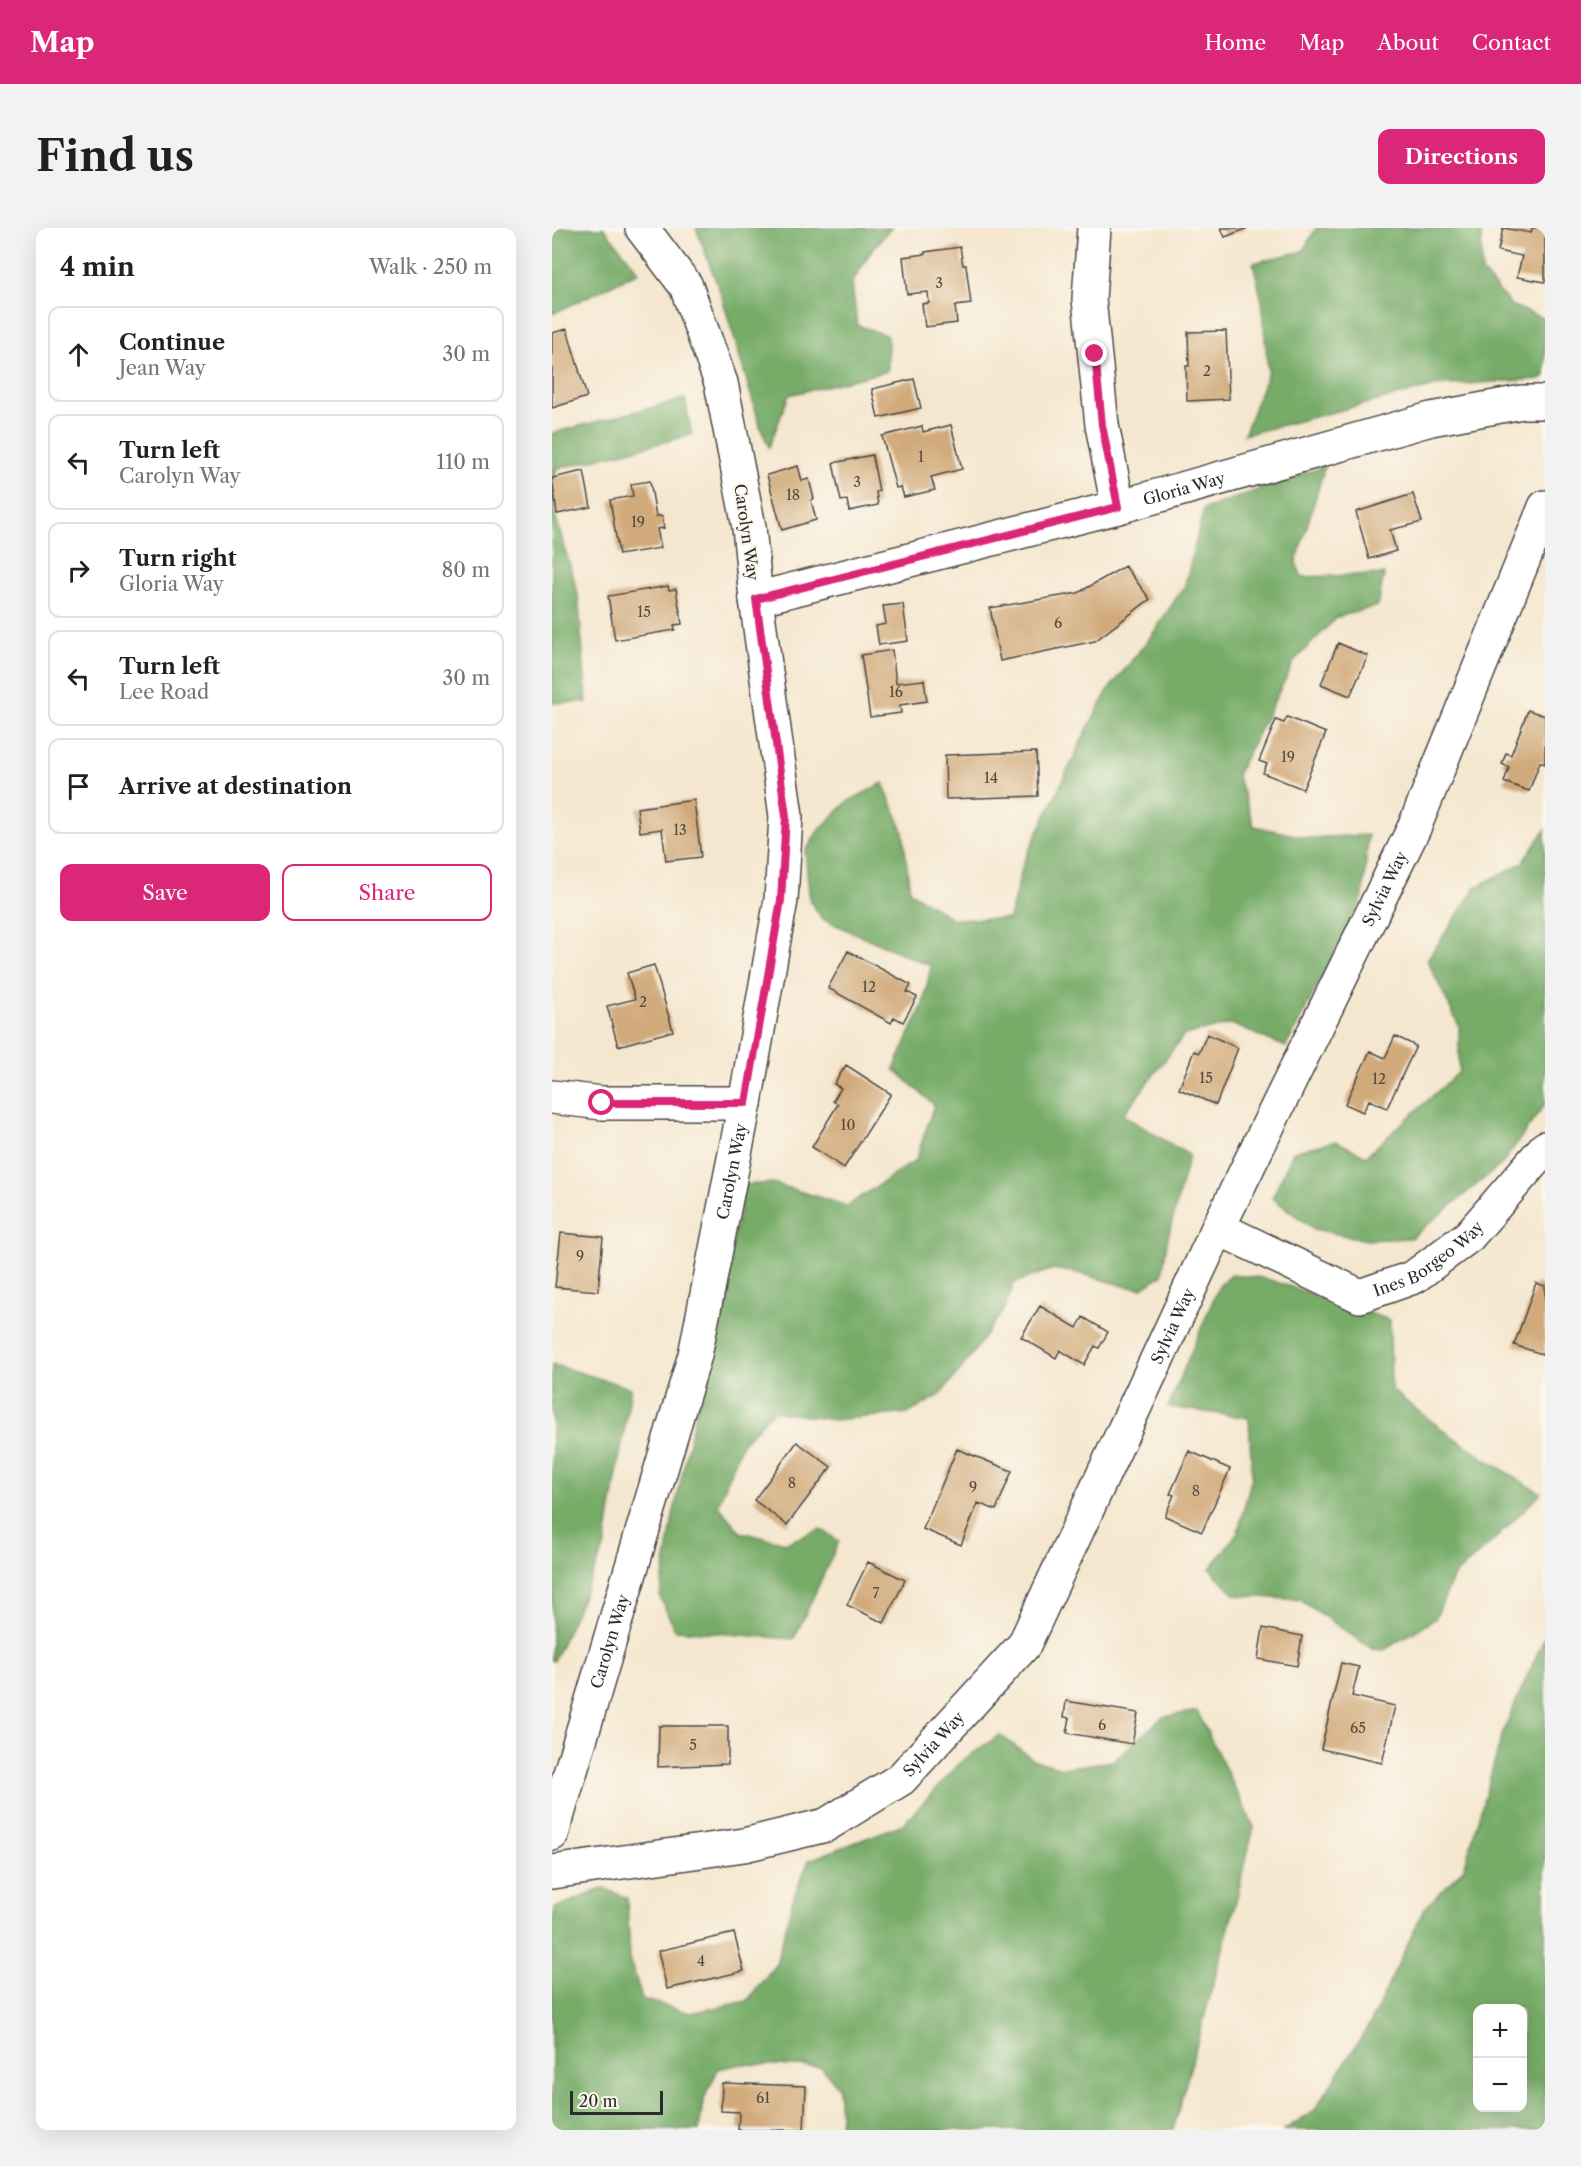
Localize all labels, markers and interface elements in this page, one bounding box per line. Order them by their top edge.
text: Map [30,25,94,59]
text: Home [1205,30,1266,55]
text: Map [1299,30,1344,55]
text: About [1377,30,1439,55]
text: Contact [1472,30,1551,55]
button: Directions [1378,129,1545,184]
text: Find us [36,130,194,182]
text: 4 min [60,251,135,283]
text: Walk · 250 m [369,255,492,279]
house number: 3 [935,274,943,292]
text: Continue [119,329,225,356]
icon: ahead [62,338,95,371]
route end [1081,340,1107,366]
text: 30 m [442,342,490,366]
text: Jean Way [119,356,206,380]
house number: 2 [1203,362,1211,380]
text: Turn left [119,437,220,464]
icon: left [62,446,95,479]
house number: 1 [918,448,924,466]
text: 110 m [437,450,490,474]
text: Carolyn Way [119,464,241,488]
street label: Gloria Way [1141,467,1228,509]
house number: 3 [853,473,861,491]
street label: Carolyn Way [730,482,764,583]
house number: 18 [786,486,800,504]
house number: 19 [631,513,645,531]
text: Turn right [119,545,237,572]
icon: right [62,554,95,587]
text: 80 m [442,558,490,582]
text: Gloria Way [119,572,224,596]
house number: 15 [637,603,651,621]
house number: 6 [1054,614,1062,632]
text: Turn left [119,653,220,680]
icon: left [62,662,95,695]
text: 30 m [442,666,490,690]
text: Lee Road [119,680,209,704]
house number: 16 [889,683,903,701]
house number: 19 [1281,748,1295,766]
house number: 14 [984,769,998,787]
icon: arrive [62,770,95,803]
text: Arrive at destination [119,773,352,800]
house number: 13 [673,821,687,839]
street label: Sylvia Way [1357,847,1412,930]
button: Save [60,864,270,921]
button: Share [282,864,492,921]
house number: 12 [862,978,876,996]
house number: 2 [639,993,647,1011]
house number: 15 [1199,1069,1213,1087]
house number: 12 [1372,1070,1386,1088]
route start [588,1089,614,1115]
house number: 10 [841,1116,855,1134]
street label: Carolyn Way [712,1121,751,1221]
street label: Ines Borgeo Way [1370,1216,1488,1301]
house number: 9 [576,1247,584,1265]
street label: Sylvia Way [1146,1284,1199,1367]
house number: 8 [788,1474,796,1492]
house number: 9 [969,1478,977,1496]
house number: 8 [1192,1482,1200,1500]
house number: 7 [873,1584,880,1602]
street label: Carolyn Way [586,1591,633,1691]
street label: Sylvia Way [898,1706,969,1781]
house number: 6 [1098,1716,1106,1734]
house number: 65 [1350,1719,1366,1737]
house number: 5 [689,1736,697,1754]
house number: 4 [697,1952,705,1970]
map controls [1473,2004,1527,2112]
button: + [1473,2004,1527,2058]
button: − [1473,2058,1527,2112]
scale bar [570,2088,663,2116]
house number: 61 [756,2089,770,2107]
text: 20 m [579,2091,618,2111]

